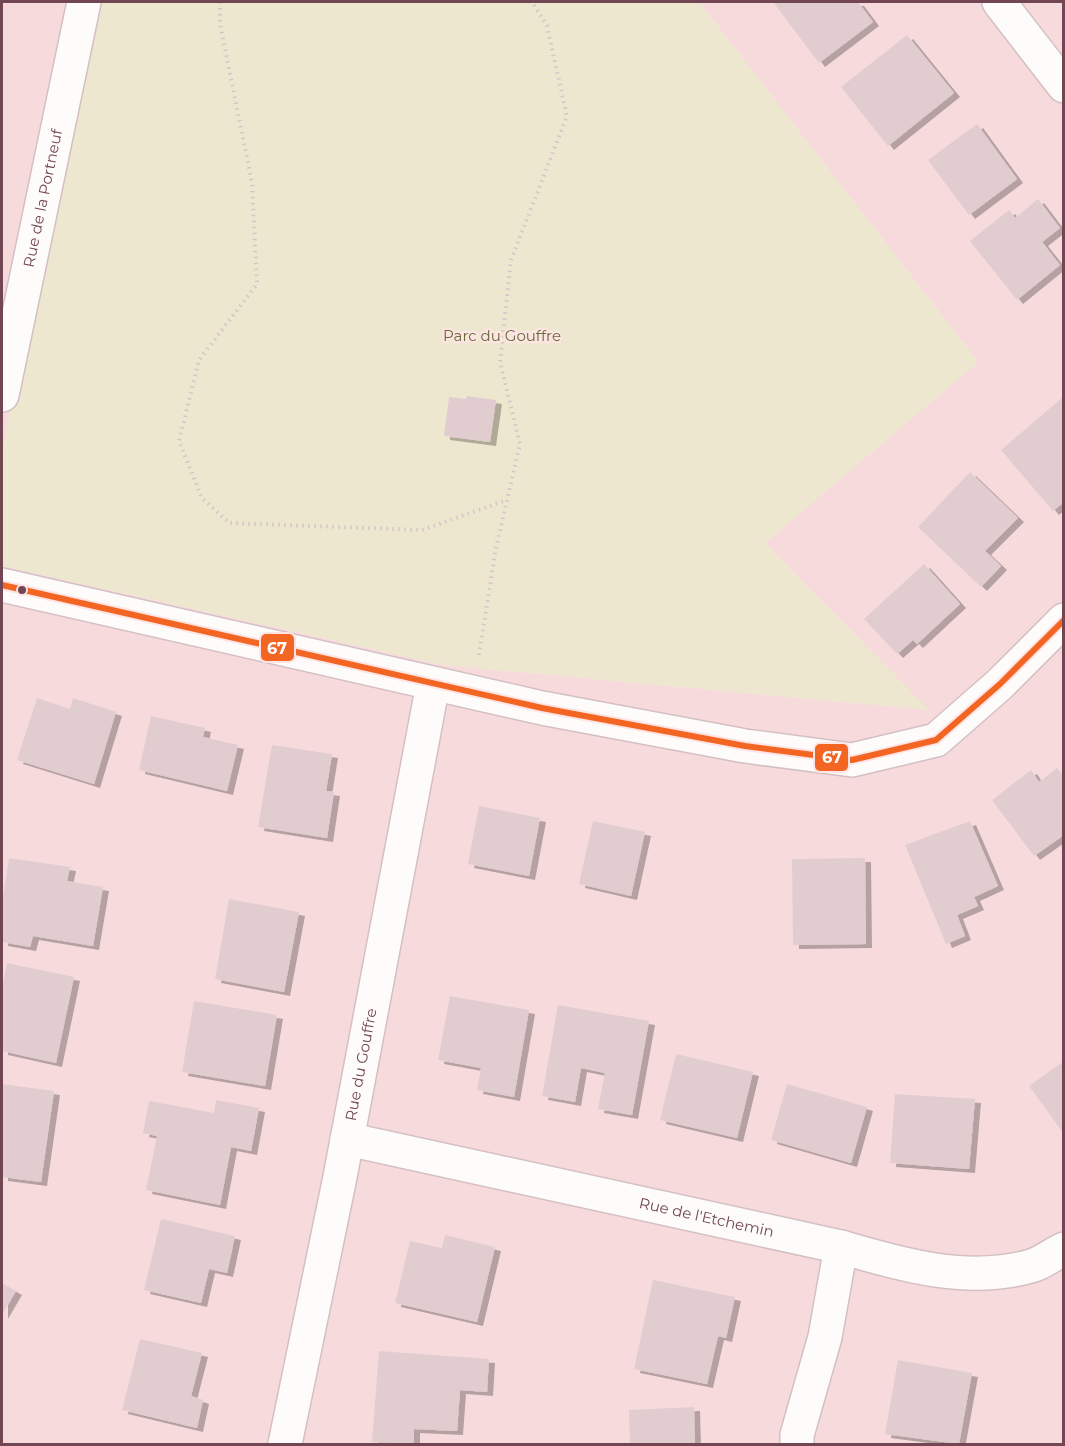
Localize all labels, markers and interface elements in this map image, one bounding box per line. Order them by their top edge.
street label: Rue de la Portneuf [19,126,66,269]
park label: Parc du Gouffre [443,326,561,345]
unlabelled marker [16,584,28,596]
line badge: 67 [260,633,295,662]
text: 67 [267,639,287,658]
line badge: 67 [814,743,849,772]
text: 67 [822,748,842,767]
street label: Rue du Gouffre [341,1007,381,1122]
street label: Rue de l'Etchemin [637,1193,776,1241]

